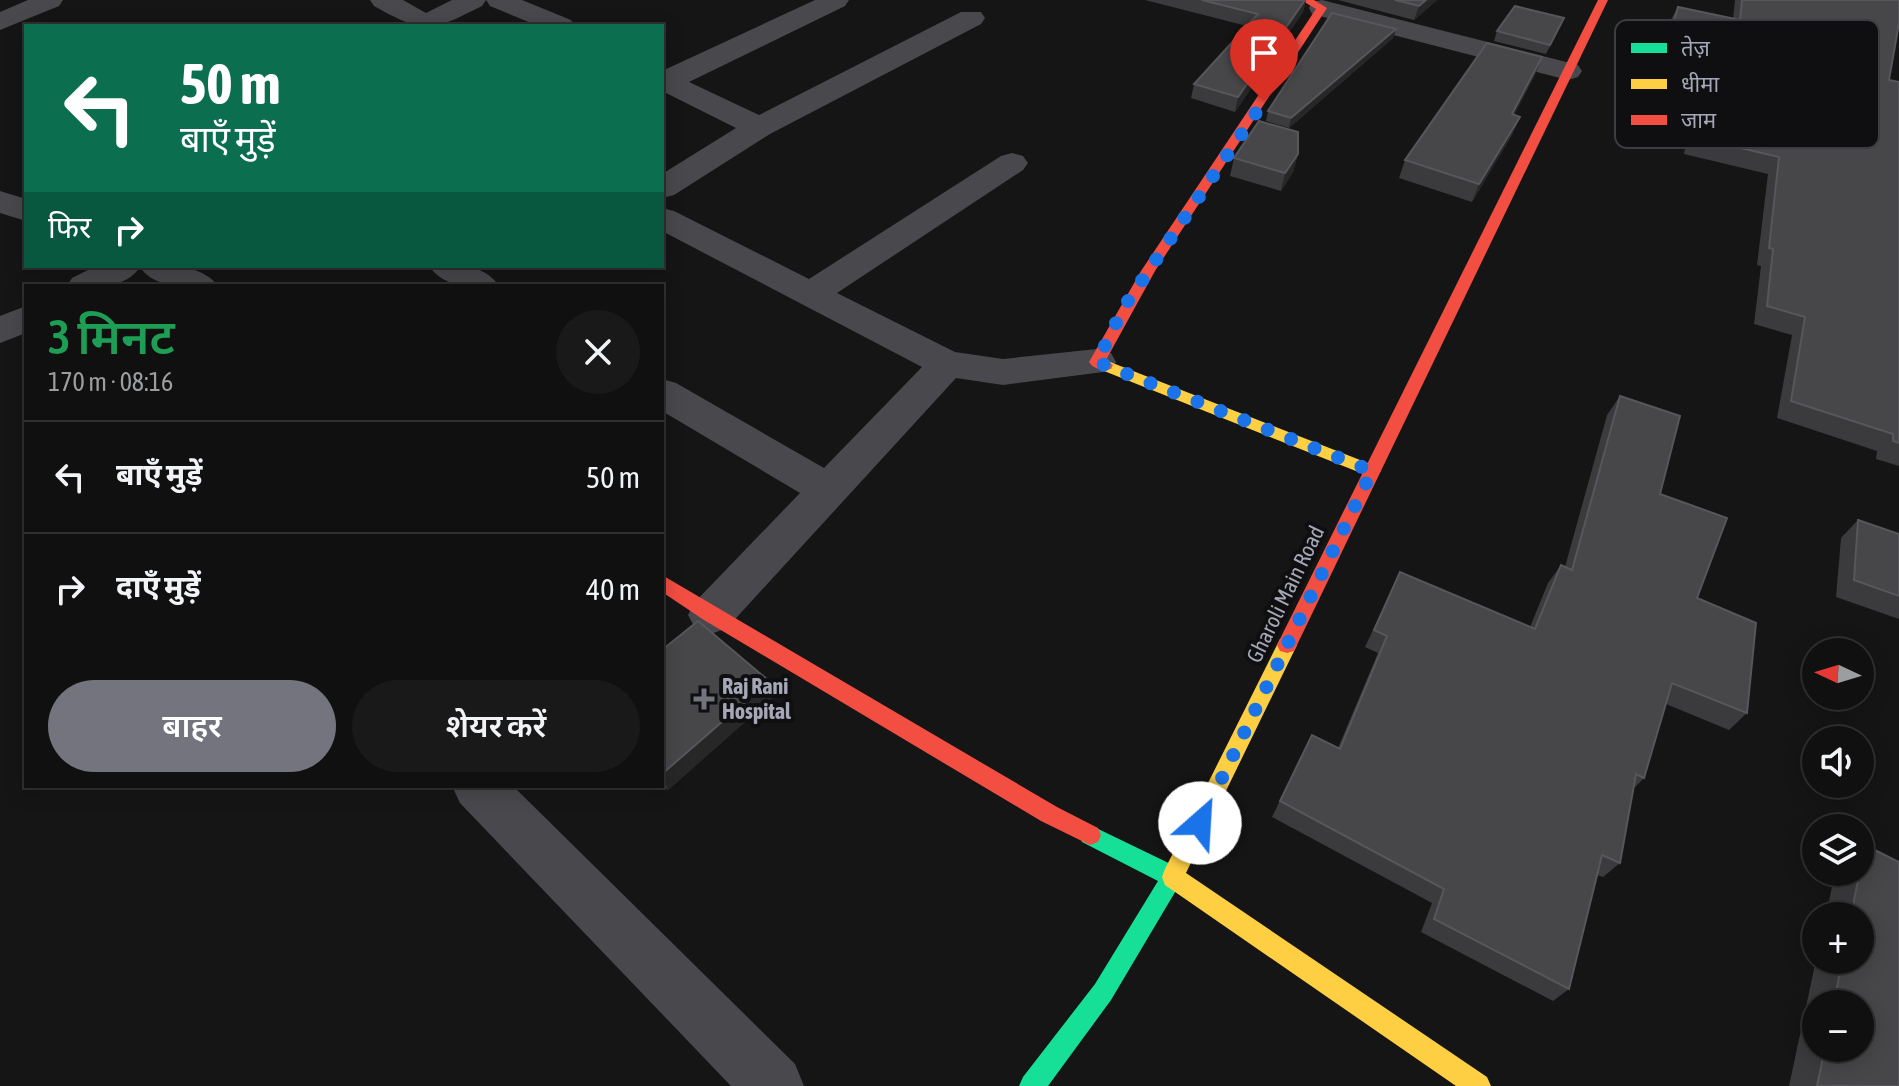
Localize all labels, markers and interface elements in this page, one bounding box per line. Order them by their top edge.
pin [1230,19,1298,101]
legend [1615,20,1879,148]
icon: arrive [1242,31,1286,75]
text: तेज़ [1681,35,1711,61]
text: 50 m [180,52,281,116]
icon: left [48,56,152,160]
text: धीमा [1681,71,1719,97]
text: जाम [1681,107,1717,133]
text: बाएँ मुड़ें [180,118,276,160]
icon: right [107,208,151,252]
text: फिर [48,210,91,244]
text: 3 मिनट [48,309,175,364]
button: close [556,310,640,394]
text: 170 m · 08:16 [48,367,173,397]
icon: left [48,455,92,499]
text: बाएँ मुड़ें [116,457,202,491]
text: 50 m [586,460,640,494]
street label: Gharoli Main Road [1241,521,1329,667]
icon: right [48,567,92,611]
text: दाएँ मुड़ें [116,569,201,603]
text: 40 m [586,572,640,606]
north arrow [1802,638,1874,710]
map controls [1802,638,1874,1062]
place label: Raj Rani Hospital [722,673,792,724]
button: बाहर [48,680,336,772]
button: शेयर करें [352,680,640,772]
marker: Raj Rani Hospital [693,688,715,710]
button: sound [1802,726,1874,798]
position arrow [1158,781,1242,865]
button: layers [1802,814,1874,886]
button: + [1802,902,1874,974]
button: − [1802,990,1874,1062]

